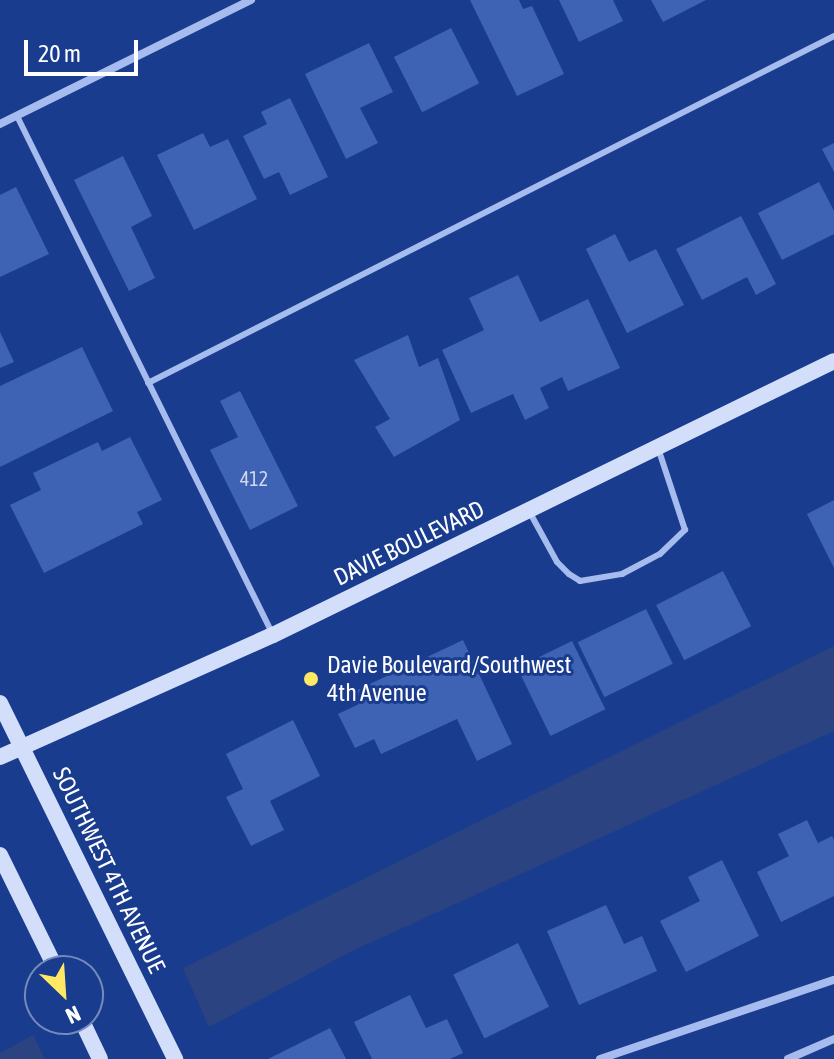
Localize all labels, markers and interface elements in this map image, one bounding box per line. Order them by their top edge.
scale bar [28,24,142,74]
text: 20 m [38,40,81,67]
house number: 412 [240,466,268,490]
street label: DAVIE BOULEVARD [329,494,489,592]
place label: Davie Boulevard/Southwest 4th Avenue [327,651,571,707]
marker: Davie Boulevard/Southwest 4th Avenue [302,670,320,688]
street label: SOUTHWEST 4TH AVENUE [47,763,171,977]
north arrow [24,955,104,1035]
text: N [62,1000,85,1029]

